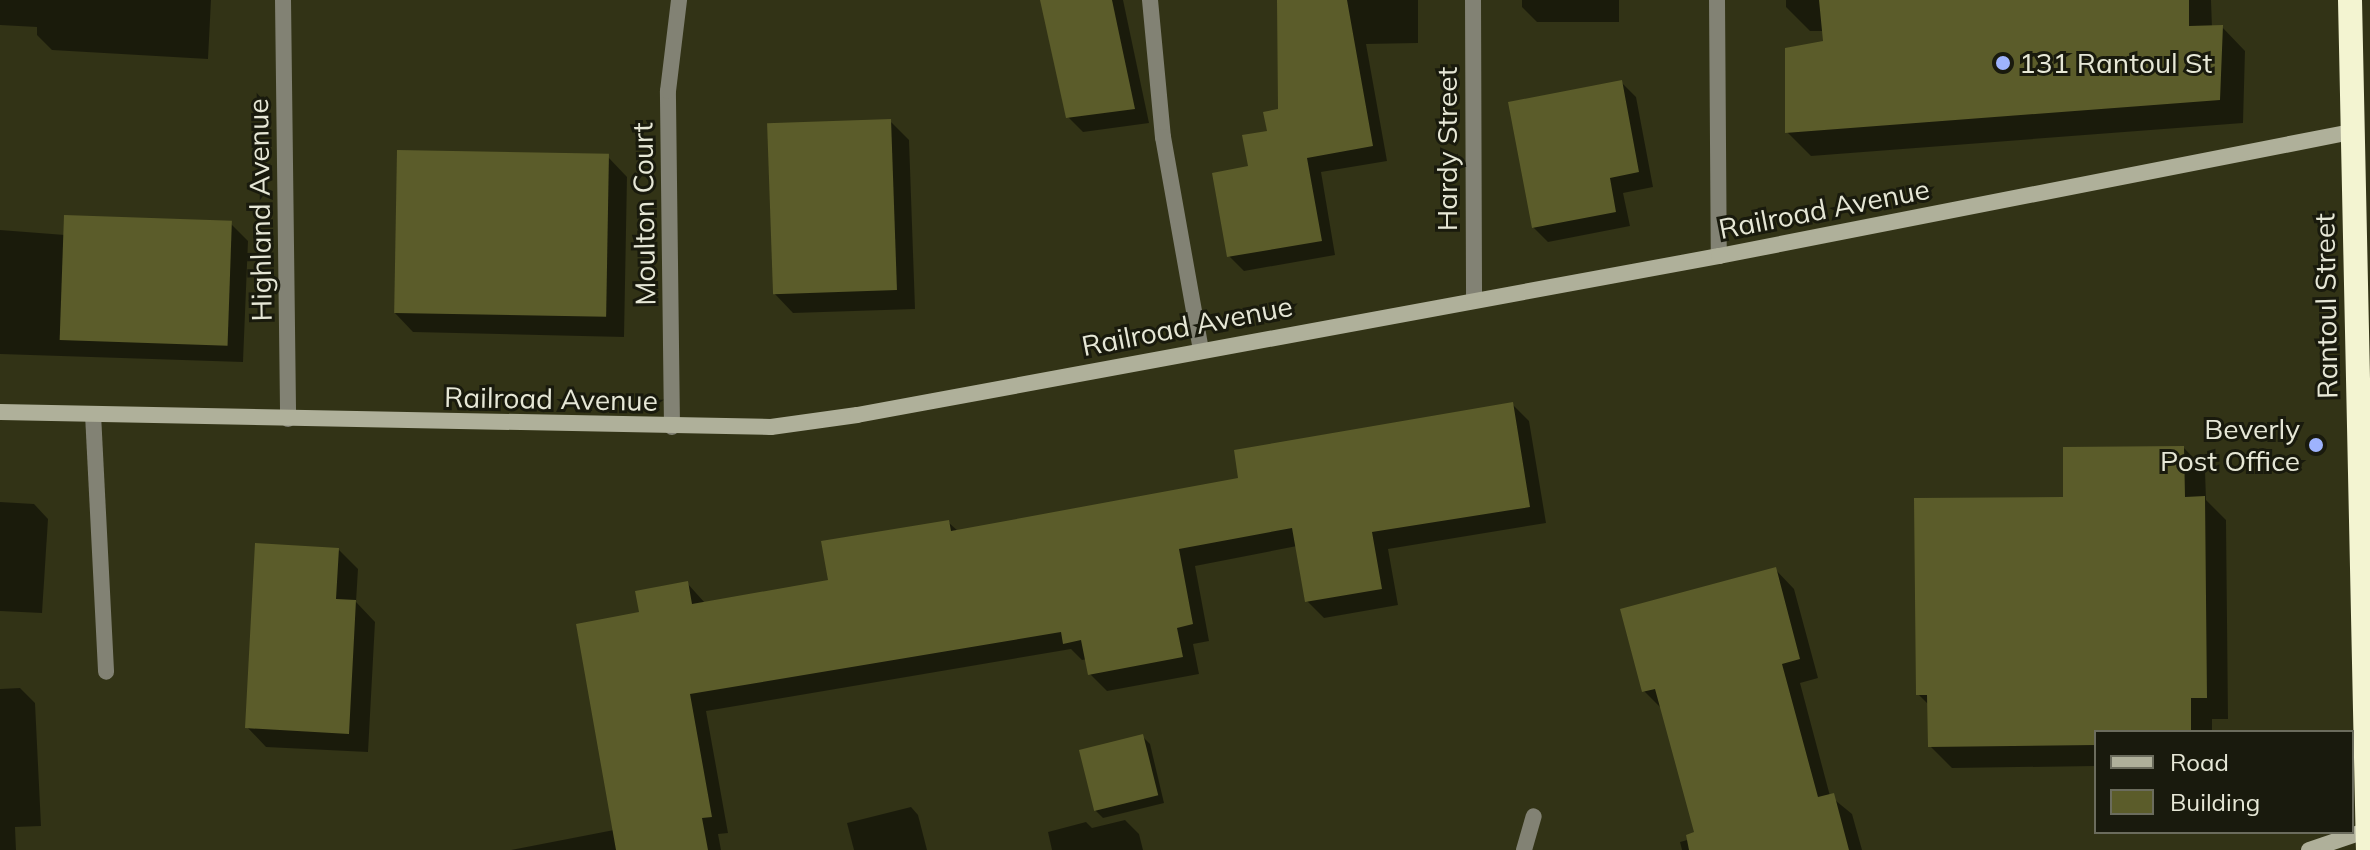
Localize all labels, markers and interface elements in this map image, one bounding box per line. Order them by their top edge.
place label: 131 Rantoul St [2019,46,2212,80]
marker: 131 Rantoul St [1994,54,2012,72]
street label: Hardy Street [1430,67,1464,231]
street label: Highland Avenue [241,98,279,322]
street label: Moulton Court [626,122,662,306]
street label: Railroad Avenue [1716,172,1932,246]
street label: Rantoul Street [2308,213,2344,399]
street label: Railroad Avenue [1079,289,1295,363]
street label: Railroad Avenue [444,380,658,418]
place label: Beverly Post Office [2160,412,2300,478]
marker: Beverly Post Office [2307,436,2325,454]
legend [2094,730,2354,834]
text: Road [2170,747,2229,777]
text: Building [2170,787,2260,817]

